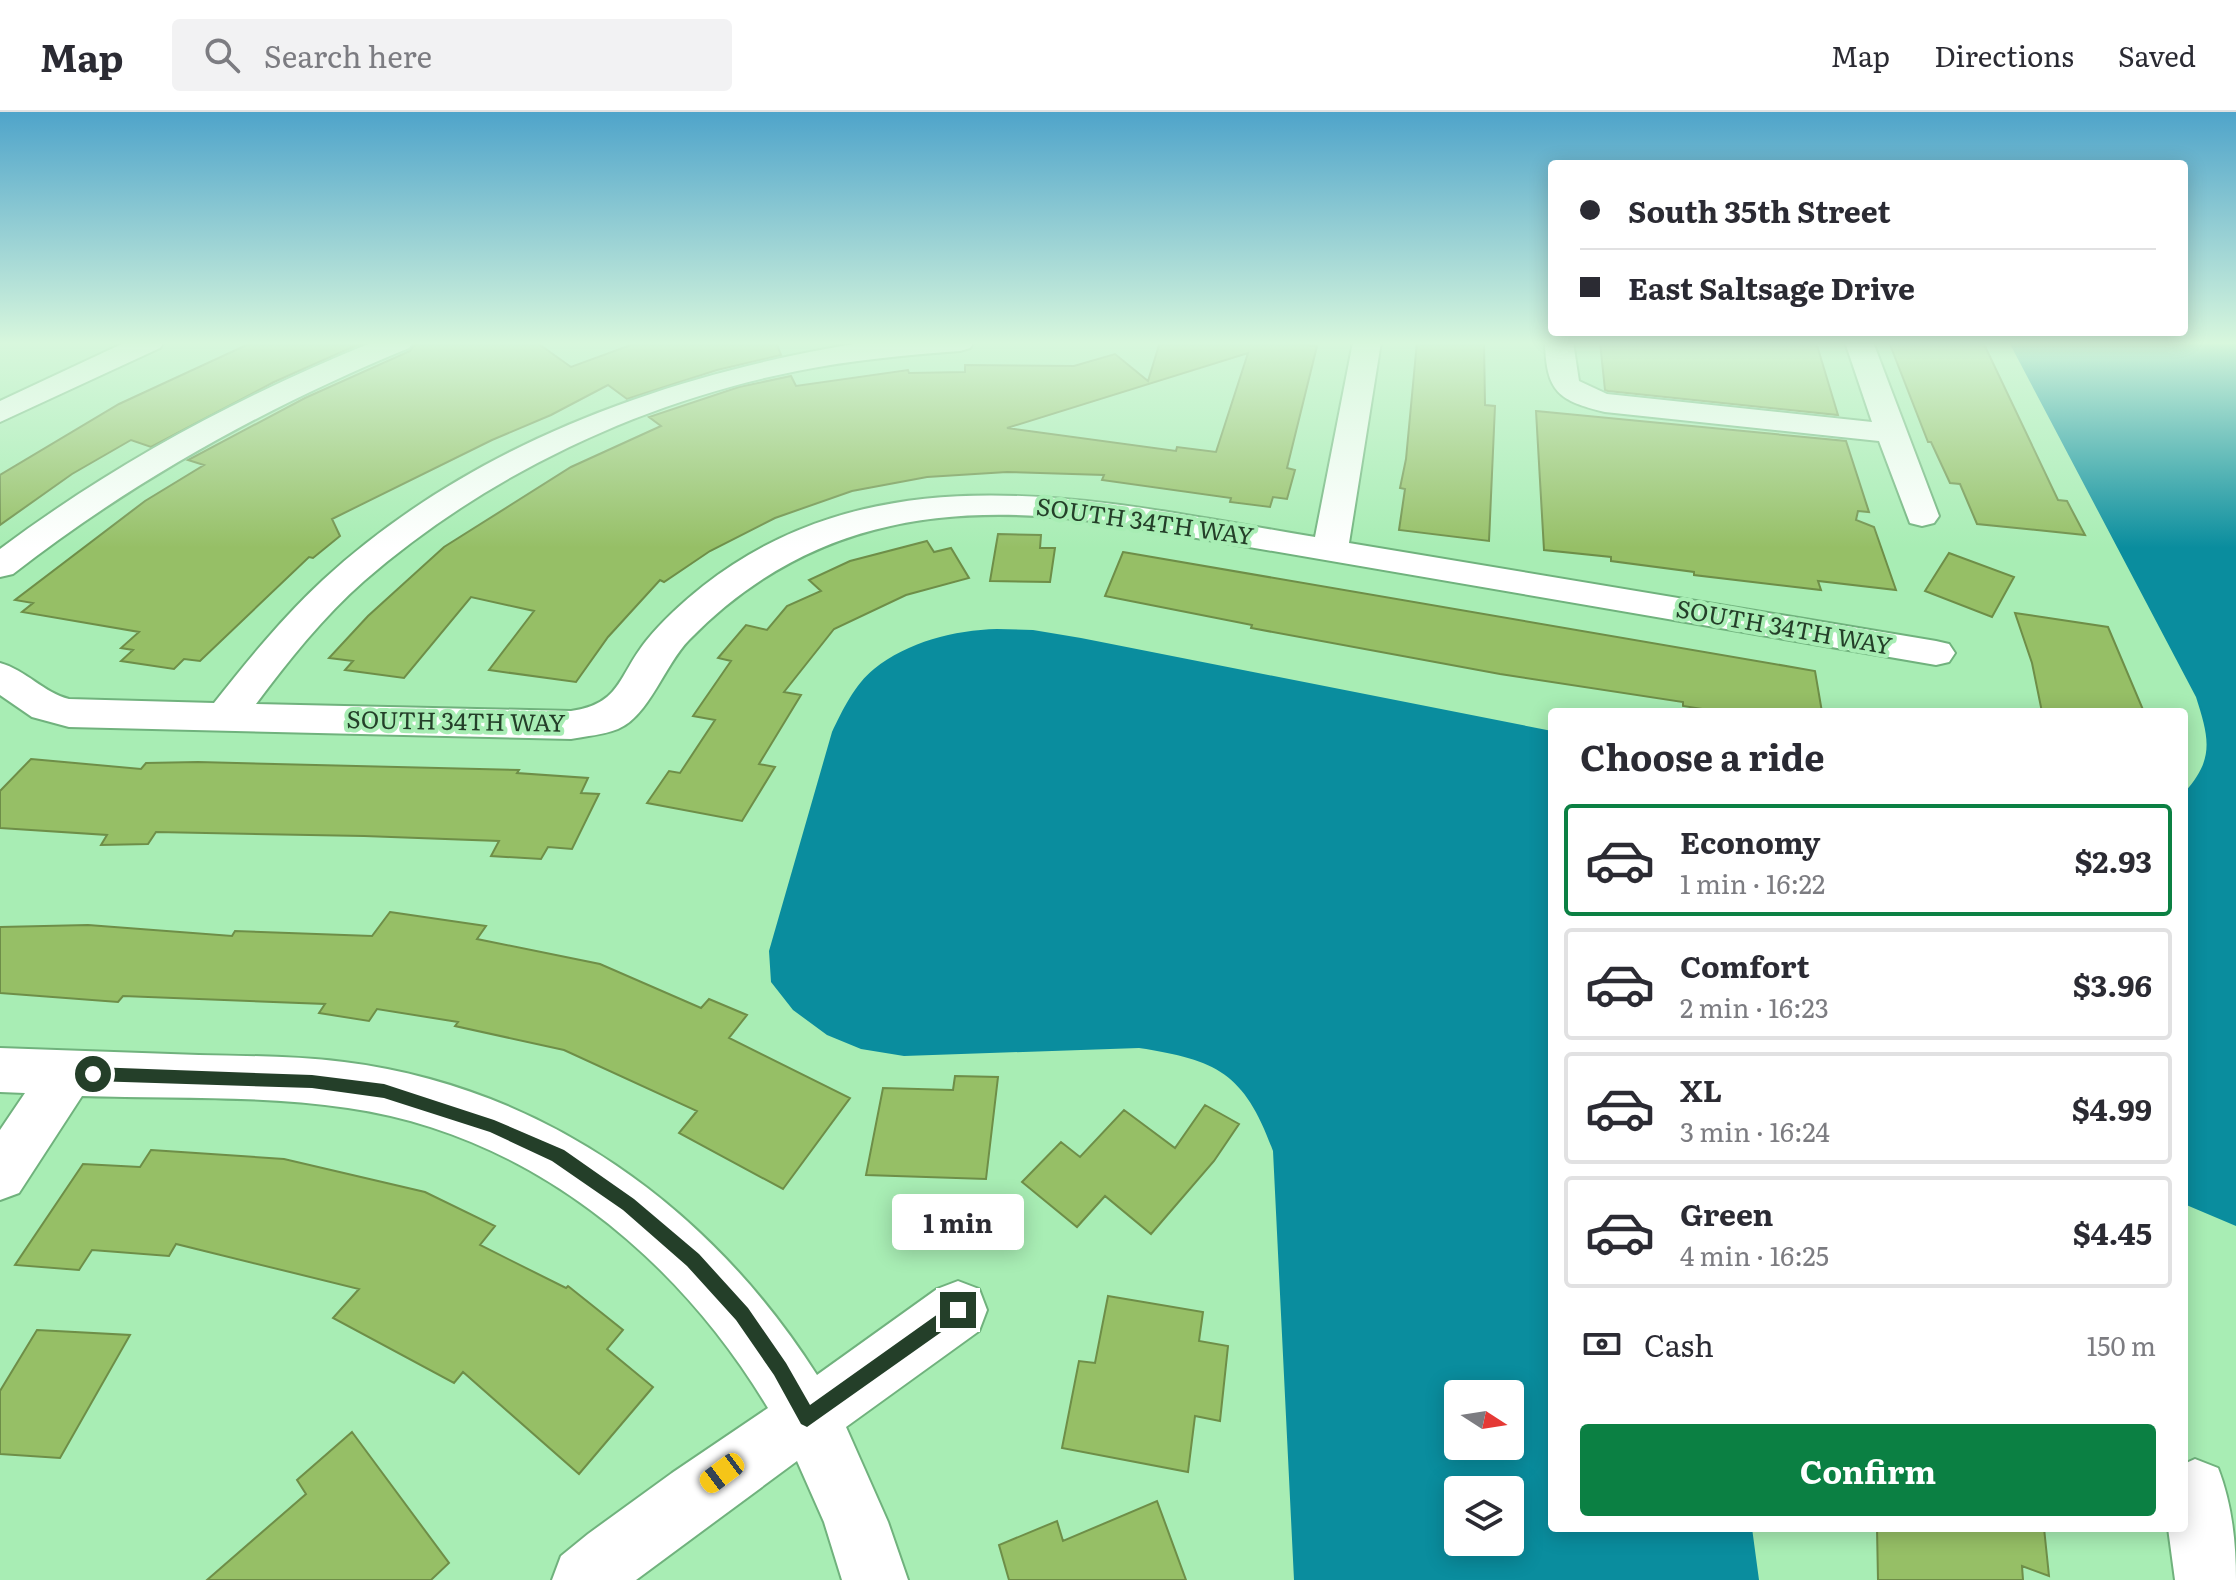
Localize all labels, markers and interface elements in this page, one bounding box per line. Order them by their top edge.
search box [172,19,732,91]
text: Map [40,27,124,84]
icon: search [200,33,244,77]
text: Search here [264,33,432,77]
text: Map [1831,34,1890,76]
text: Directions [1934,34,2074,76]
text: Saved [2118,34,2196,76]
text: South 35th Street [1628,188,1891,232]
text: East Saltsage Drive [1628,265,1915,309]
street label: SOUTH 34TH WAY [1034,487,1256,552]
street label: SOUTH 34TH WAY [1673,589,1895,662]
street label: SOUTH 34TH WAY [346,700,566,739]
text: Choose a ride [1580,729,1825,782]
text: Economy [1680,819,1820,863]
icon: car [1584,824,1656,896]
text: $2.93 [2074,838,2152,882]
text: 1 min · 16:22 [1680,863,1825,902]
text: Comfort [1680,943,1810,987]
icon: car [1584,948,1656,1020]
text: $3.96 [2073,962,2152,1006]
text: 2 min · 16:23 [1680,987,1829,1026]
route start [75,1056,111,1092]
text: XL [1680,1067,1722,1111]
icon: car [1584,1072,1656,1144]
text: $4.99 [2072,1086,2152,1130]
text: 3 min · 16:24 [1680,1111,1830,1150]
text: Green [1680,1191,1773,1235]
callout: 1 min [892,1194,1024,1250]
icon: car [1584,1196,1656,1268]
text: 1 min [923,1202,993,1241]
text: $4.45 [2073,1210,2152,1254]
text: 4 min · 16:25 [1680,1235,1829,1274]
route end [940,1292,976,1328]
icon: cash [1580,1322,1624,1366]
text: Cash [1644,1322,1714,1366]
text: 150 m [2087,1325,2156,1364]
north arrow [1444,1380,1524,1460]
map controls [1444,1380,1524,1556]
button: Confirm [1580,1424,2156,1516]
car [696,1449,748,1497]
button: layers [1444,1476,1524,1556]

